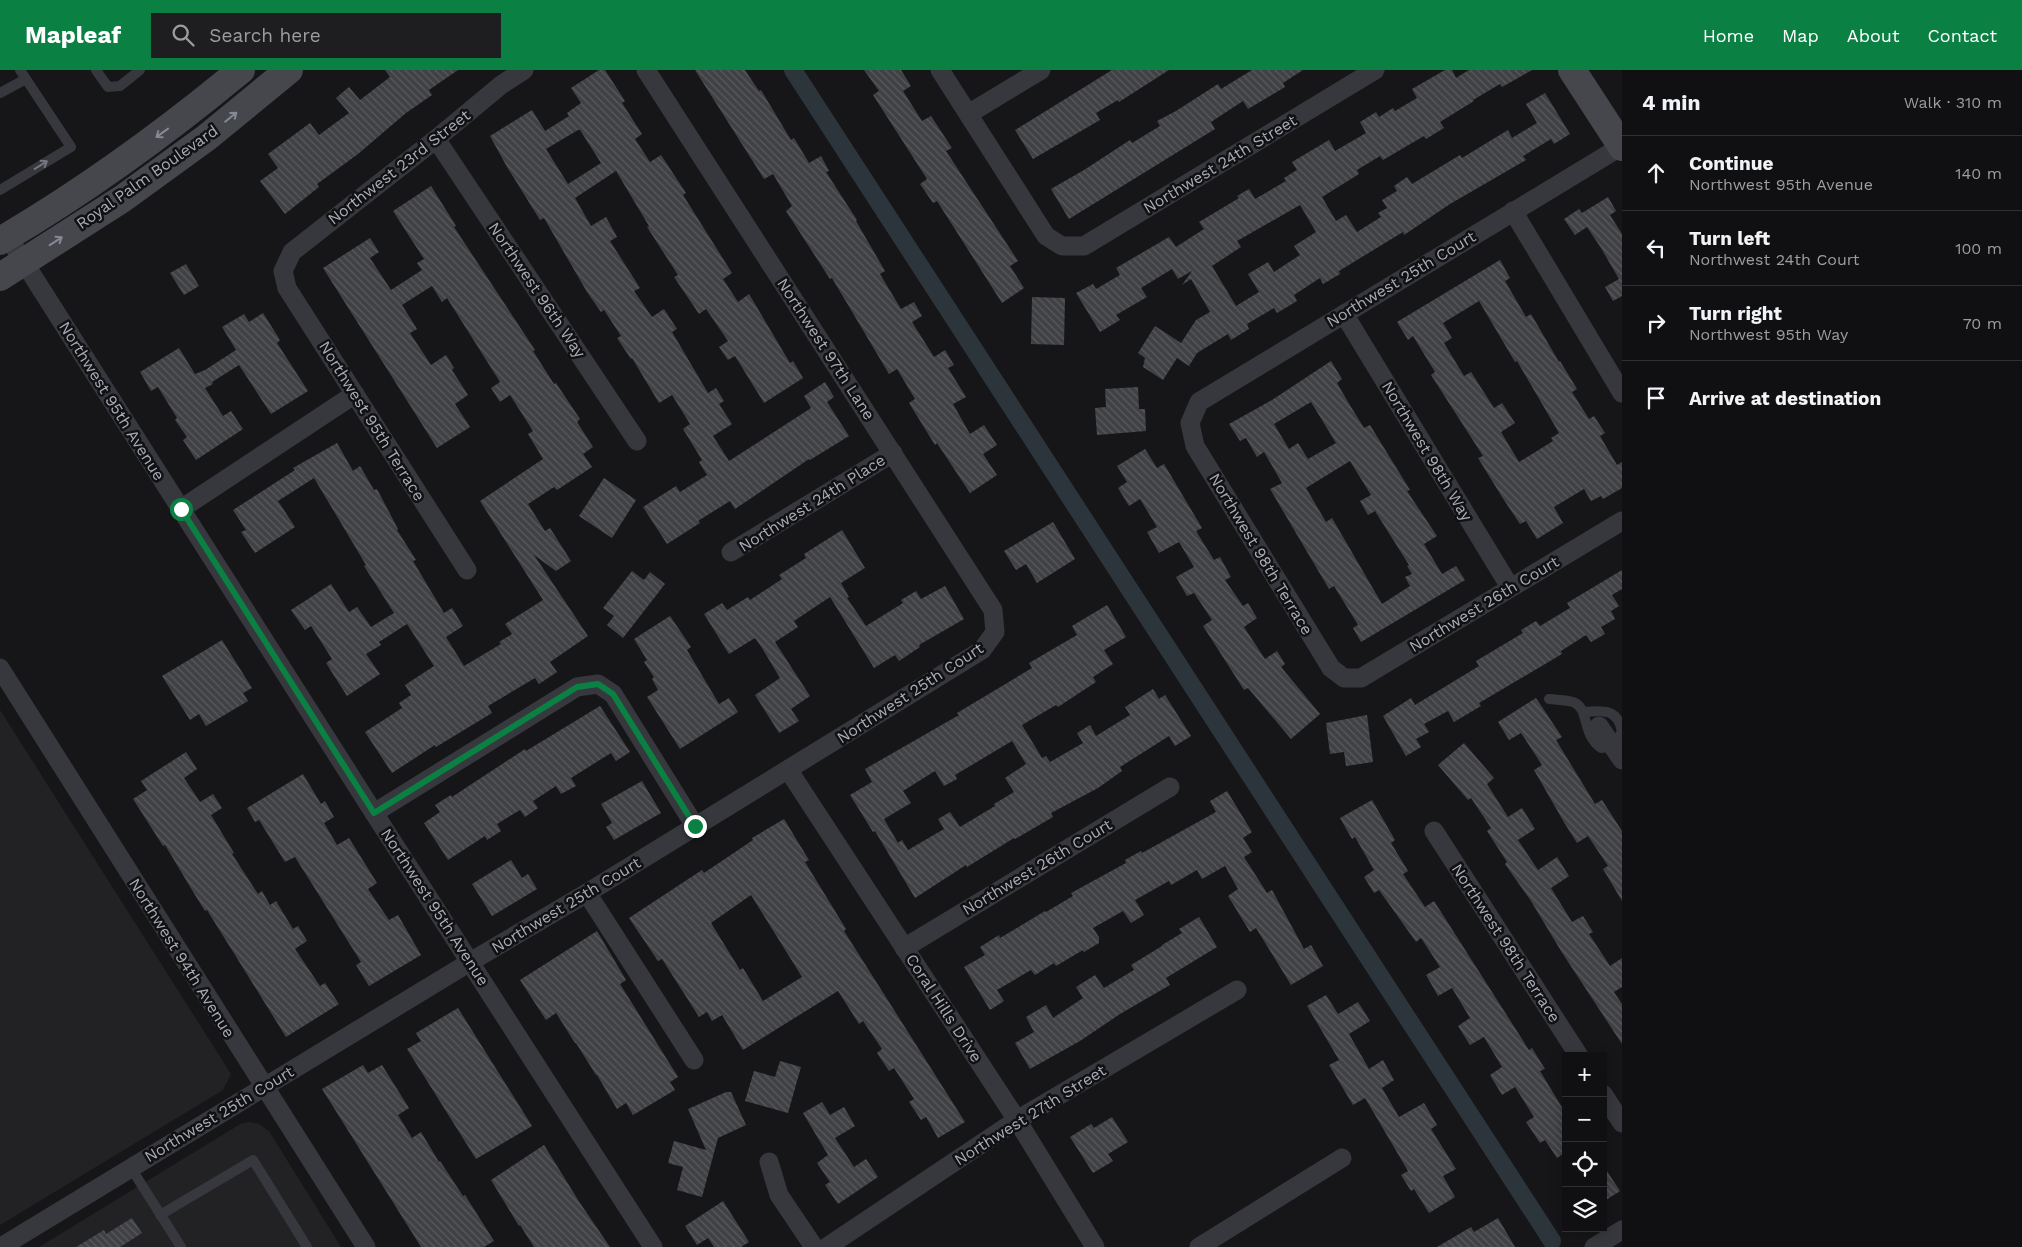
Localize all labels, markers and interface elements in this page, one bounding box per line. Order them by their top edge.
search box [151,13,501,58]
text: Mapleaf [25,21,121,49]
icon: search [169,21,197,49]
text: Search here [209,24,321,47]
text: Home [1703,25,1754,46]
text: Map [1782,25,1819,46]
text: About [1847,25,1899,46]
text: Contact [1927,25,1997,46]
text: 4 min [1642,90,1700,115]
text: Walk · 310 m [1904,93,2002,112]
street label: Northwest 23rd Street [324,105,474,228]
street label: Northwest 24th Street [1140,111,1300,217]
one-way arrow [225,112,238,123]
street label: Royal Palm Boulevard [73,121,221,233]
one-way arrow [155,128,169,138]
text: Continue [1689,152,1773,175]
one-way arrow [34,159,48,169]
icon: ahead [1642,159,1670,187]
text: 140 m [1955,164,2002,183]
text: Northwest 95th Avenue [1689,175,1873,194]
street label: Northwest 96th Way [485,219,590,362]
street label: Northwest 25th Court [1323,227,1479,331]
text: Turn left [1689,227,1770,250]
icon: left [1642,234,1670,262]
one-way arrow [49,236,63,246]
text: 100 m [1955,239,2002,258]
text: Northwest 24th Court [1689,250,1860,269]
street label: Northwest 97th Lane [773,275,879,423]
text: Turn right [1689,302,1782,325]
icon: right [1642,309,1670,337]
text: 70 m [1963,314,2002,333]
street label: Northwest 95th Avenue [55,318,169,484]
text: Northwest 95th Way [1689,325,1848,344]
street label: Northwest 95th Terrace [315,338,429,504]
street label: Northwest 98th Way [1378,378,1477,525]
icon: arrive [1642,384,1670,412]
text: Arrive at destination [1689,387,1881,410]
street label: Northwest 24th Place [735,450,889,556]
street label: Northwest 98th Terrace [1205,470,1317,638]
route start [170,498,193,521]
street label: Northwest 26th Court [1406,552,1562,656]
street label: Northwest 25th Court [833,638,987,747]
route end [684,815,707,838]
street label: Northwest 26th Court [959,815,1115,919]
street label: Northwest 95th Avenue [377,825,493,989]
street label: Northwest 25th Court [488,853,644,957]
street label: Northwest 98th Terrace [1448,860,1564,1026]
street label: Northwest 94th Avenue [125,875,239,1041]
street label: Coral Hills Drive [902,950,986,1066]
map controls [1562,1052,1607,1232]
button: + [1562,1052,1607,1097]
street label: Northwest 27th Street [951,1060,1109,1169]
street label: Northwest 25th Court [141,1062,297,1166]
button: − [1562,1097,1607,1142]
button: locate [1562,1142,1607,1187]
button: layers [1562,1187,1607,1232]

